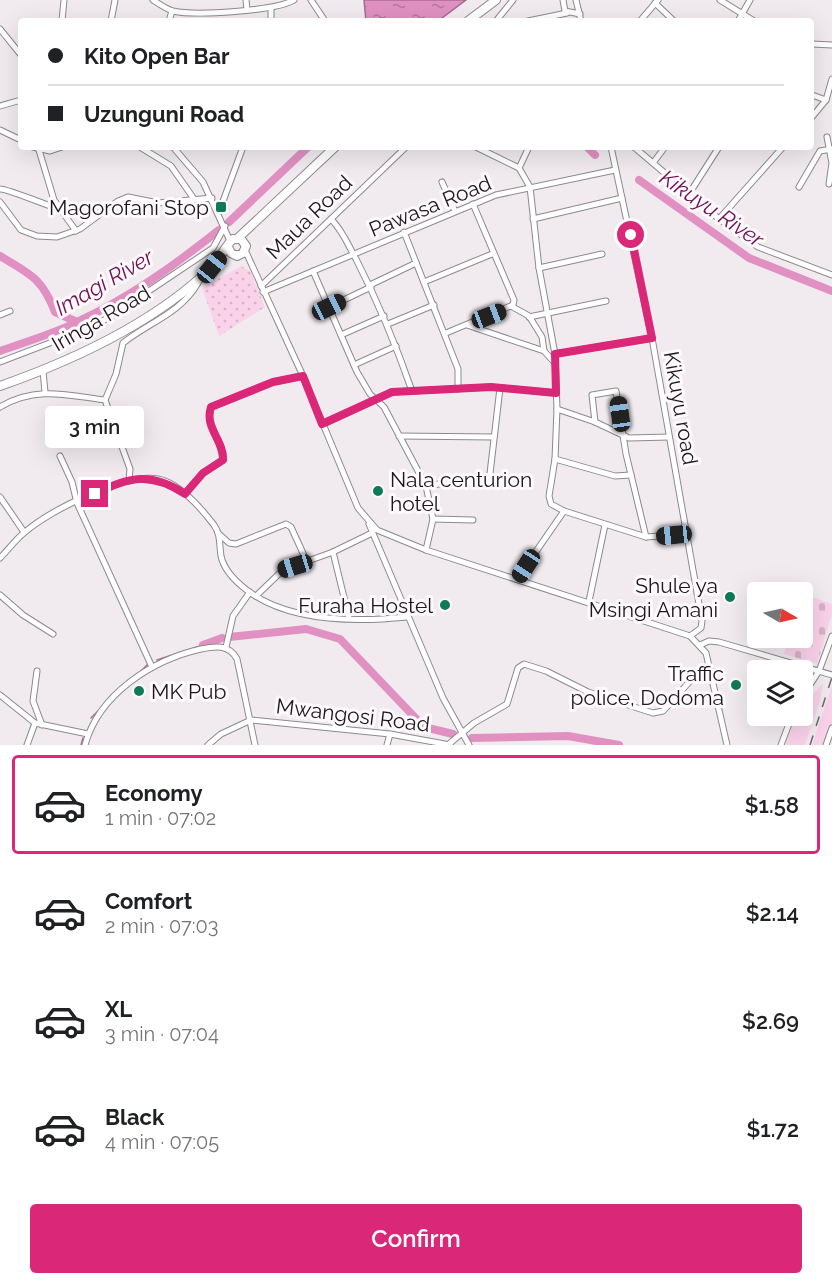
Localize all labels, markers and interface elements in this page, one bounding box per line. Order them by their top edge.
text: Kito Open Bar [84,43,230,69]
text: Uzunguni Road [84,101,244,127]
water label: Kikuyu River [655,164,770,253]
street label: Maua Road [261,170,357,264]
street label: Pawasa Road [365,170,495,242]
place label: Magorofani Stop [49,195,209,220]
marker: Magorofani Stop [214,200,228,214]
route start [617,221,644,248]
water label: Imagi River [50,243,159,321]
car [194,247,230,287]
street label: Iringa Road [47,280,155,356]
car [309,291,349,323]
car [469,301,509,331]
street label: Kikuyu road [659,349,703,467]
car [609,395,631,433]
callout: 3 min [46,407,144,449]
text: 3 min [69,415,120,439]
place label: Nala centurion hotel [390,467,532,516]
route end [81,480,108,507]
marker: Nala centurion hotel [371,484,385,498]
car [655,524,693,546]
car [509,546,543,586]
car [275,552,315,580]
place label: Shule ya Msingi Amani [589,573,718,622]
north arrow [747,582,813,648]
map controls [747,582,813,726]
marker: Shule ya Msingi Amani [723,590,737,604]
place label: Furaha Hostel [298,593,433,618]
marker: Furaha Hostel [438,598,452,612]
button: layers [747,660,813,726]
place label: Traffic police, Dodoma [571,661,724,710]
marker: Traffic police, Dodoma [729,678,743,692]
place label: MK Pub [151,679,227,704]
marker: MK Pub [132,684,146,698]
street label: Mwangosi Road [275,693,431,737]
icon: car [33,778,87,832]
text: Economy [105,780,203,806]
text: $1.58 [745,792,799,818]
text: 1 min · 07:02 [105,806,216,830]
icon: car [33,886,87,940]
text: Comfort [105,888,192,914]
text: $2.14 [746,900,799,926]
text: 2 min · 07:03 [105,914,218,938]
icon: car [33,994,87,1048]
text: XL [105,996,132,1022]
text: $2.69 [742,1008,799,1034]
text: 3 min · 07:04 [105,1022,219,1046]
icon: car [33,1102,87,1156]
text: Black [105,1104,164,1130]
text: $1.72 [746,1116,799,1142]
text: 4 min · 07:05 [105,1130,219,1154]
button: Confirm [30,1204,802,1273]

